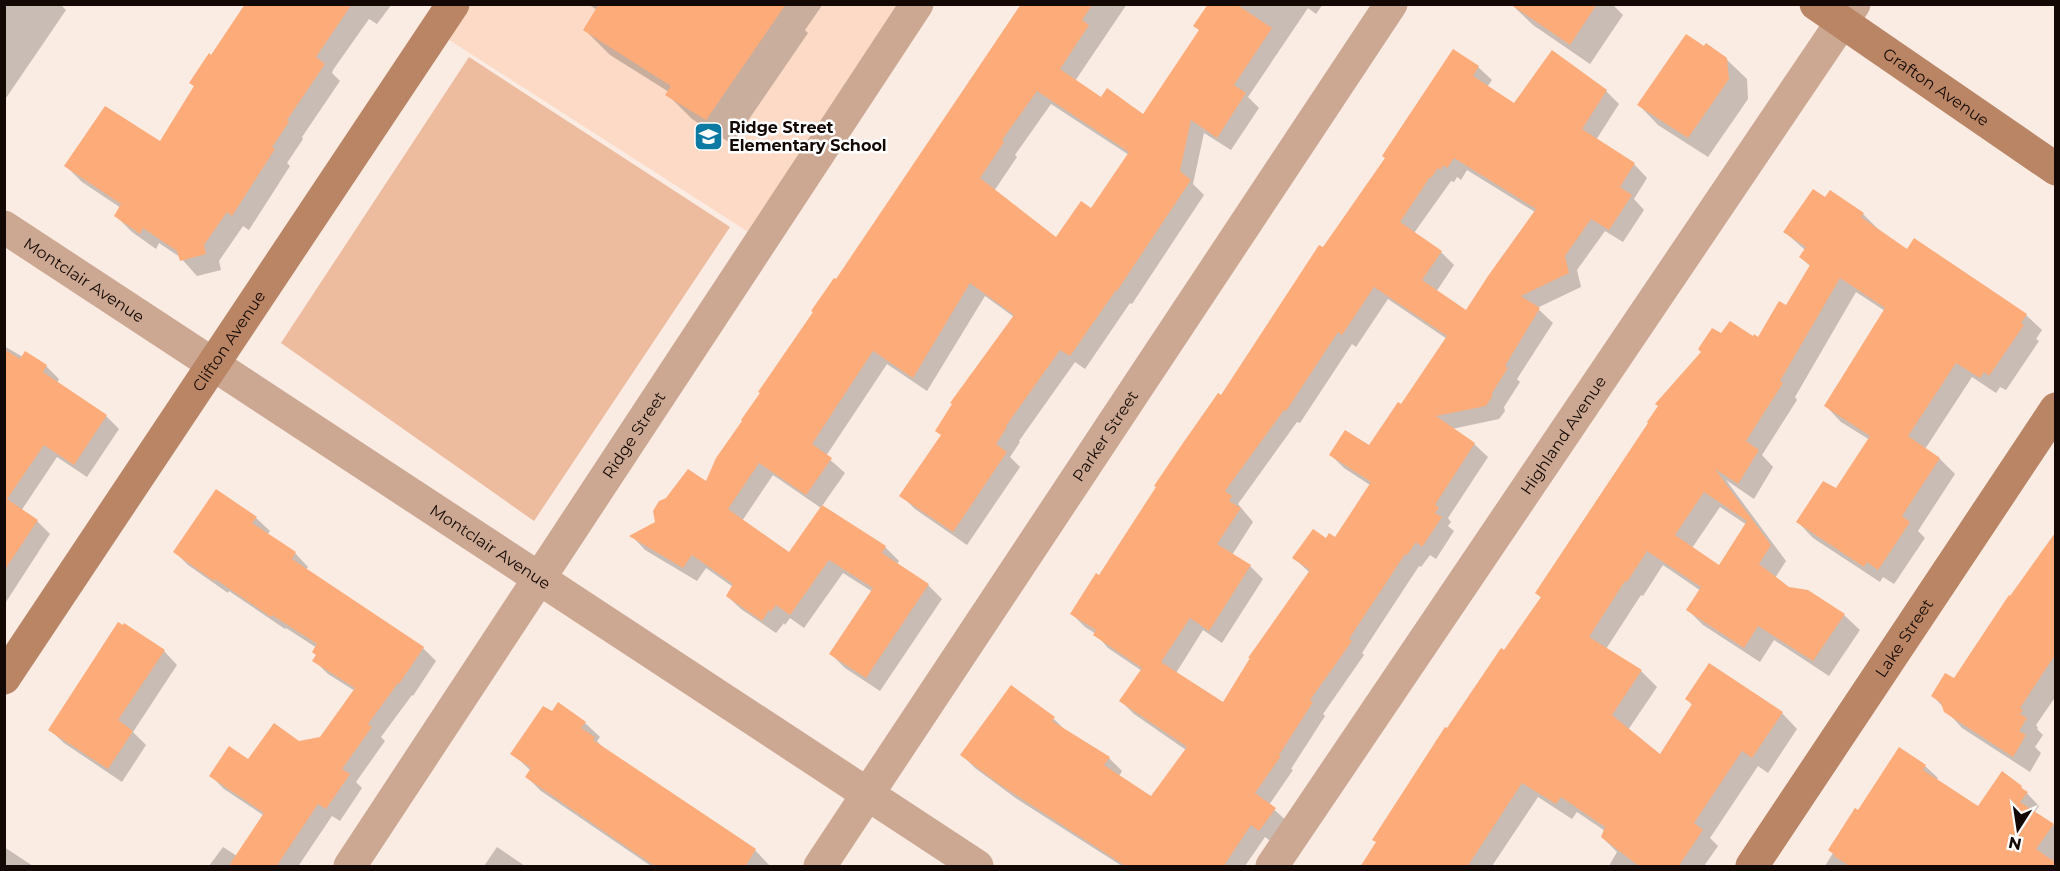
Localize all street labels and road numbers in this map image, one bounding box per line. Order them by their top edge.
street label: Grafton Avenue [1880,44,1993,130]
street label: Montclair Avenue [20,233,148,326]
street label: Clifton Avenue [188,287,269,395]
street label: Highland Avenue [1516,372,1610,498]
street label: Parker Street [1068,386,1142,485]
street label: Ridge Street [598,387,669,482]
street label: Montclair Avenue [427,500,554,593]
street label: Lake Street [1871,595,1937,681]

